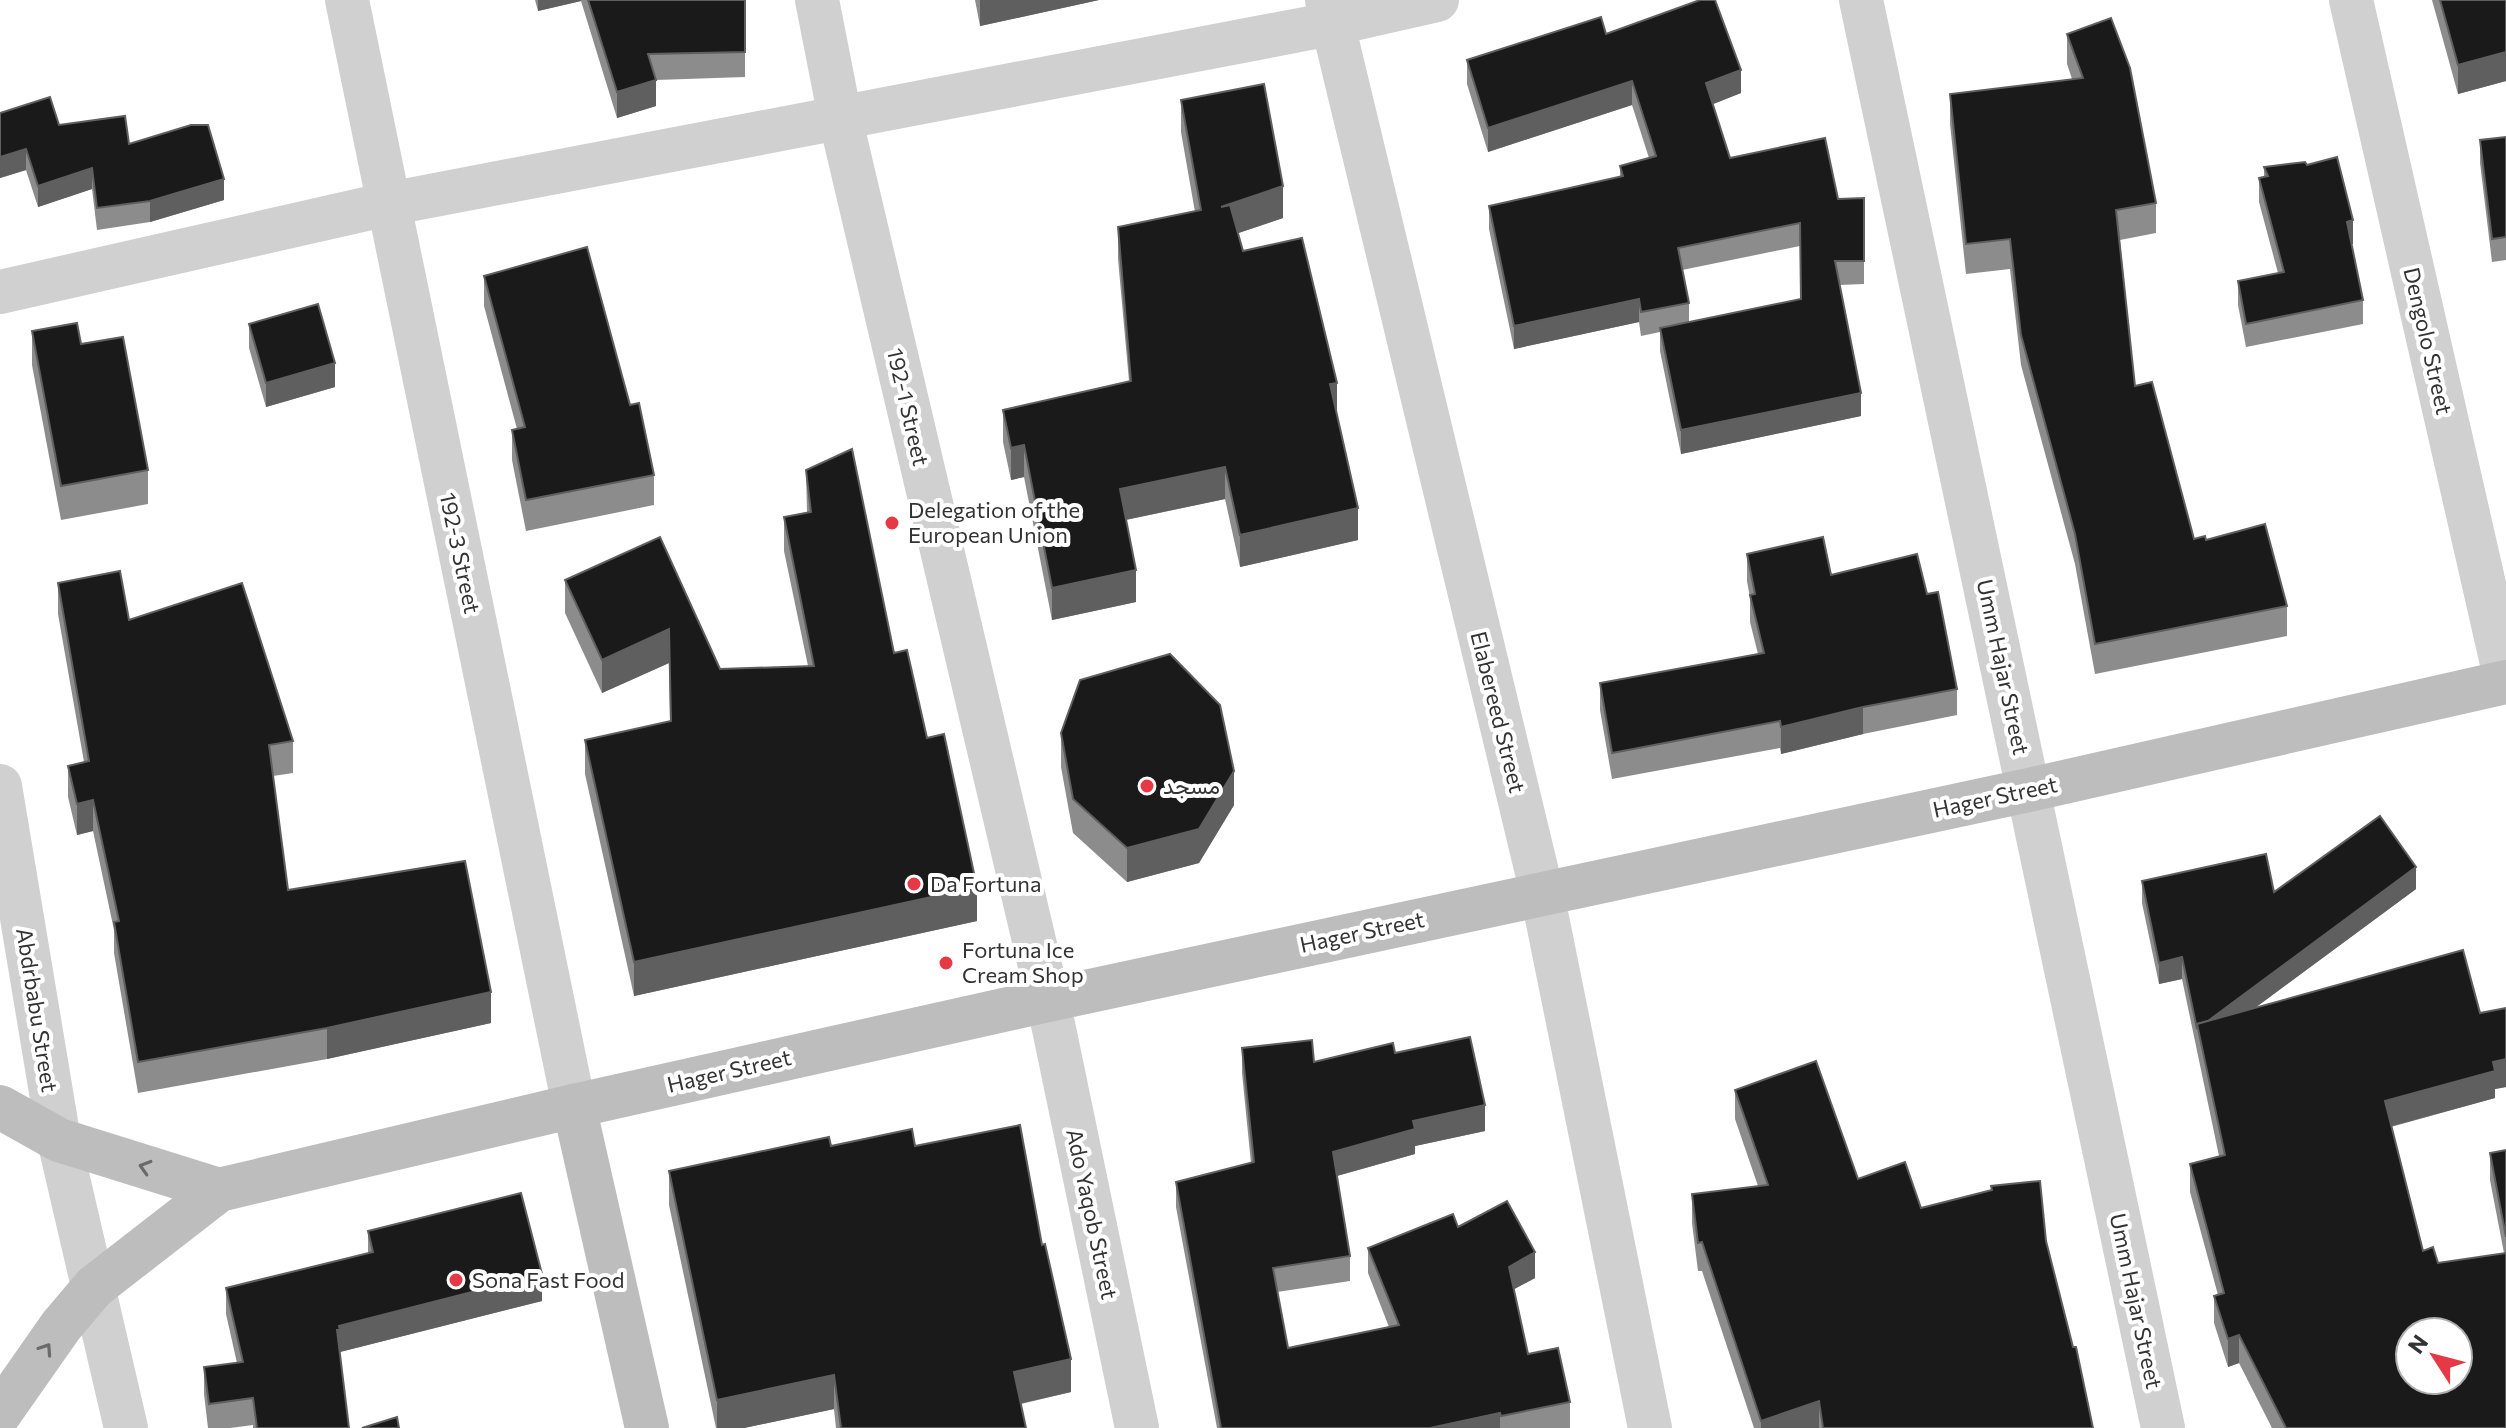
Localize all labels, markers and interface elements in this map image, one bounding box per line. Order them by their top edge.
street label: Dengolo Street [2398,265,2459,417]
street label: 192-1 Street [882,345,935,468]
street label: 192-3 Street [434,490,486,616]
place label: Delegation of the European Union [908,496,1080,548]
marker: Delegation of the European Union [883,514,901,532]
street label: Umm Hajar Street [1972,577,2035,757]
street label: Elabereed Street [1465,628,1532,795]
street label: Hager Street [1930,770,2060,823]
place label: مسجد [1163,772,1220,799]
marker: مسجد [1138,777,1156,795]
place label: Da Fortuna [930,870,1041,897]
marker: Da Fortuna [905,875,923,893]
street label: Hager Street [1297,905,1427,958]
street label: Abdrbabu Street [11,926,64,1094]
place label: Fortuna Ice Cream Shop [962,936,1084,988]
marker: Fortuna Ice Cream Shop [937,954,955,972]
street label: Hager Street [664,1043,794,1098]
street label: Ado Yaqob Street [1061,1126,1124,1302]
one-way arrow [138,1160,152,1176]
street label: Umm Hajar Street [2105,1211,2168,1391]
place label: Sona Fast Food [472,1266,624,1293]
marker: Sona Fast Food [447,1271,465,1289]
north arrow [2394,1316,2474,1396]
text: N [2402,1329,2433,1359]
one-way arrow [36,1344,51,1358]

